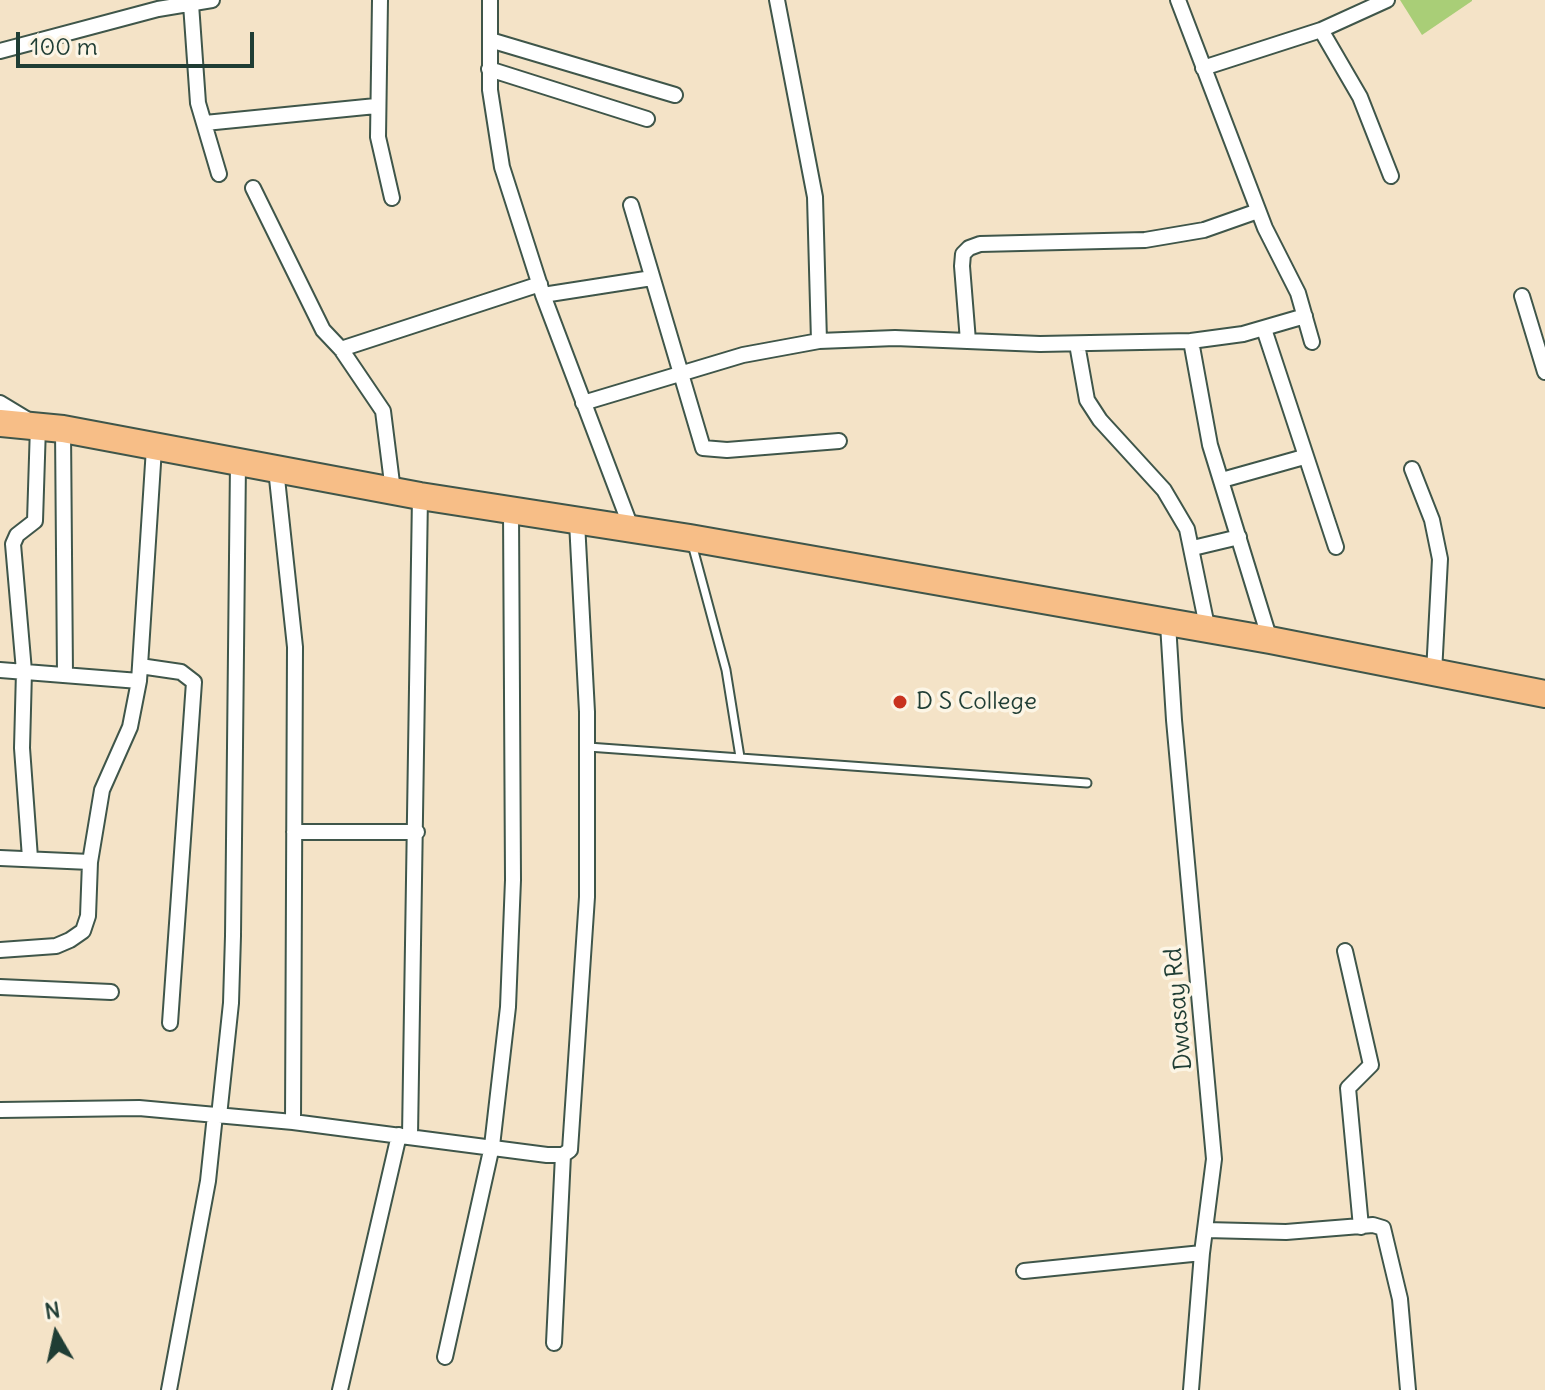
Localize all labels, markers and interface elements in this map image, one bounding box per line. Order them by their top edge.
scale bar [20,16,258,66]
text: 100 m [30,31,98,61]
place label: D S College [916,688,1037,716]
marker: D S College [891,693,909,711]
street label: Dwasay Rd [1159,947,1199,1071]
north arrow [16,1294,96,1374]
text: N [43,1295,62,1325]

